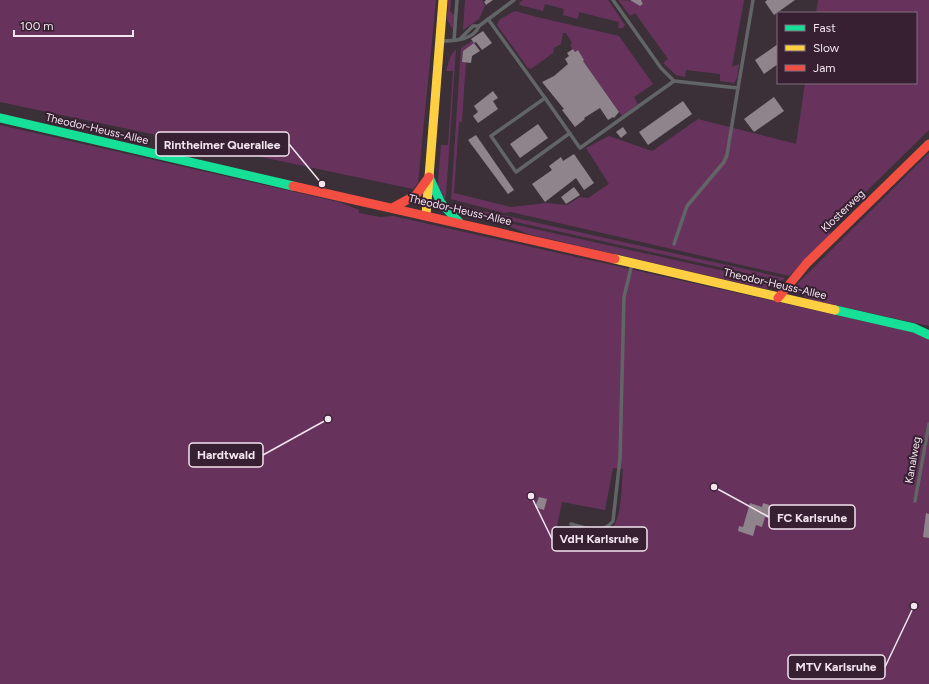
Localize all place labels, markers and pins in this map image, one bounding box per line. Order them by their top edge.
callout: Rintheimer Querallee [156,132,289,156]
callout: Hardtwald [189,443,263,467]
callout: FC Karlsruhe [769,505,855,529]
callout: VdH Karlsruhe [552,527,647,551]
callout: MTV Karlsruhe [788,655,885,679]

